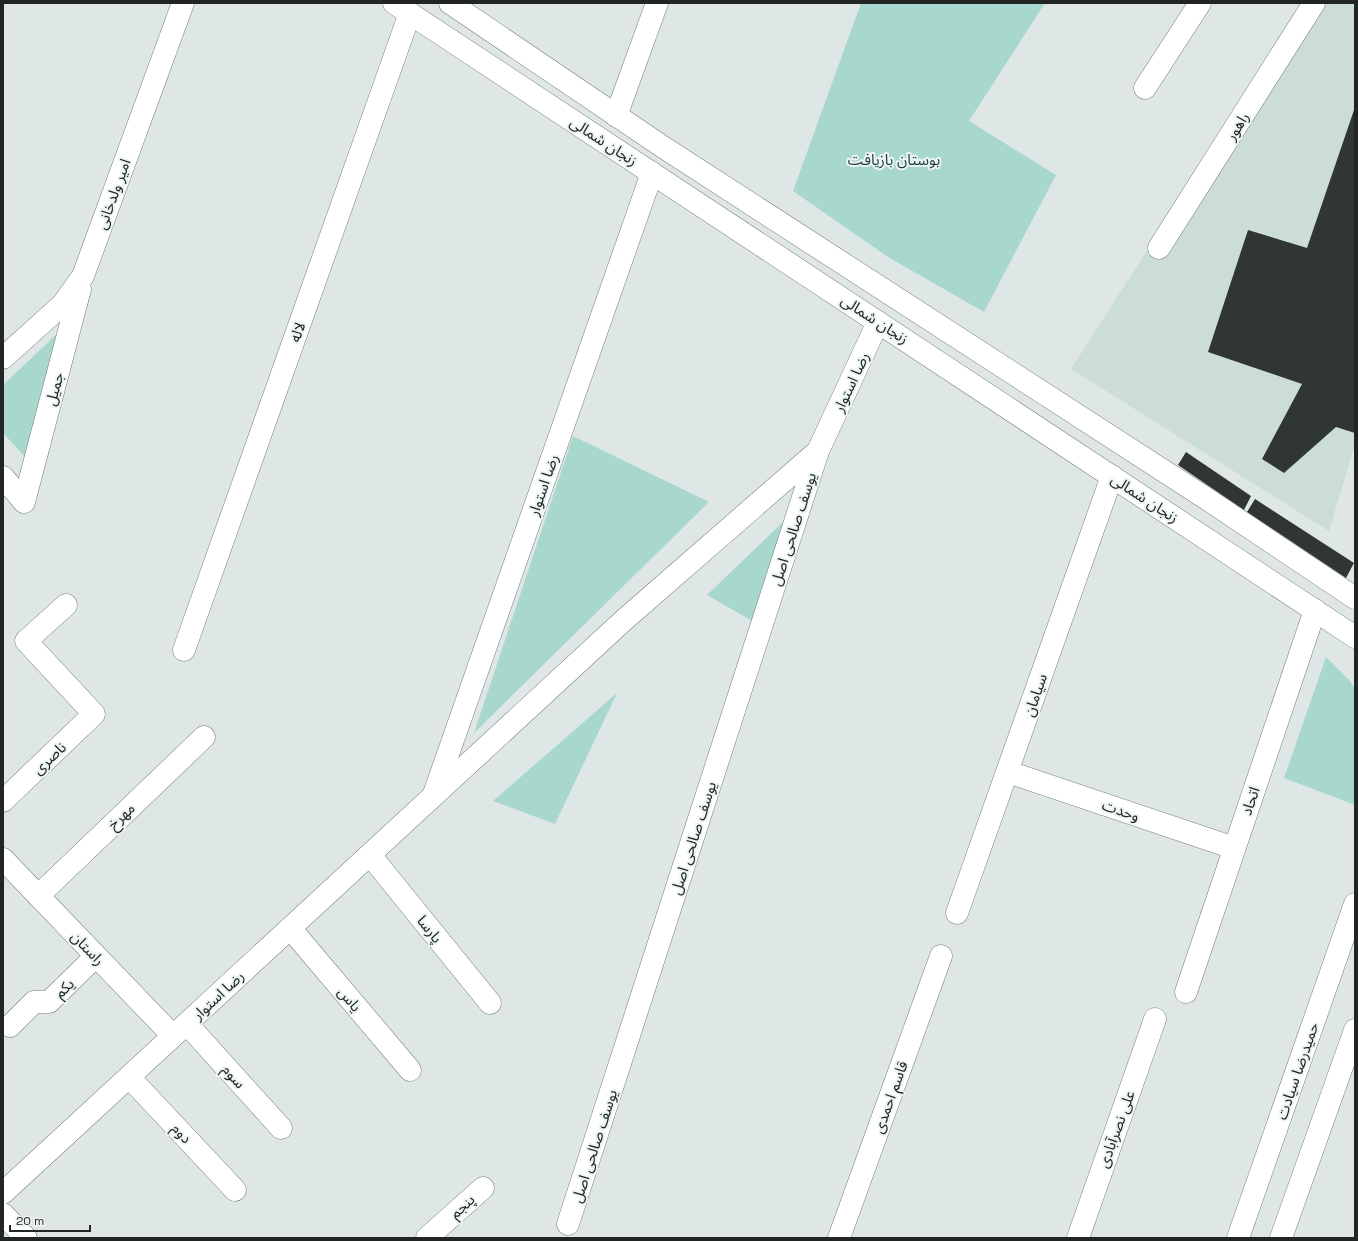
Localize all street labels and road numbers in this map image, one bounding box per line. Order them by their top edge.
street label: راهور [1220,108,1253,145]
street label: زنجان شمالی [567,112,641,170]
street label: امیر ولدخانی [91,156,135,232]
street label: زنجان شمالی [838,290,912,348]
street label: لاله [285,319,309,345]
street label: رضا استوار [828,349,873,416]
street label: جمیل [40,370,68,408]
street label: رضا استوار [523,452,562,519]
street label: زنجان شمالی [1108,469,1182,527]
street label: یوسف صالحی اصل [766,470,820,588]
street label: سیامان [1019,671,1051,719]
street label: ناصری [28,738,70,778]
street label: یوسف صالحی اصل [666,779,720,897]
street label: اتحاد [1236,784,1264,818]
street label: وحدت [1100,795,1142,825]
street label: مهرخ [103,798,141,836]
street label: پارسا [412,911,447,947]
street label: راستان [67,927,109,969]
street label: رضا استوار [187,966,248,1024]
street label: یکم [50,974,79,1003]
street label: یاس [334,983,366,1015]
street label: حمیدرضا سیادت [1271,1020,1323,1122]
street label: قاسم احمدی [868,1058,914,1136]
street label: سوم [217,1060,250,1094]
street label: یوسف صالحی اصل [567,1087,621,1205]
street label: علی نصرآبادی [1093,1087,1139,1170]
street label: دوم [166,1119,196,1149]
street label: پنجم [445,1190,480,1224]

